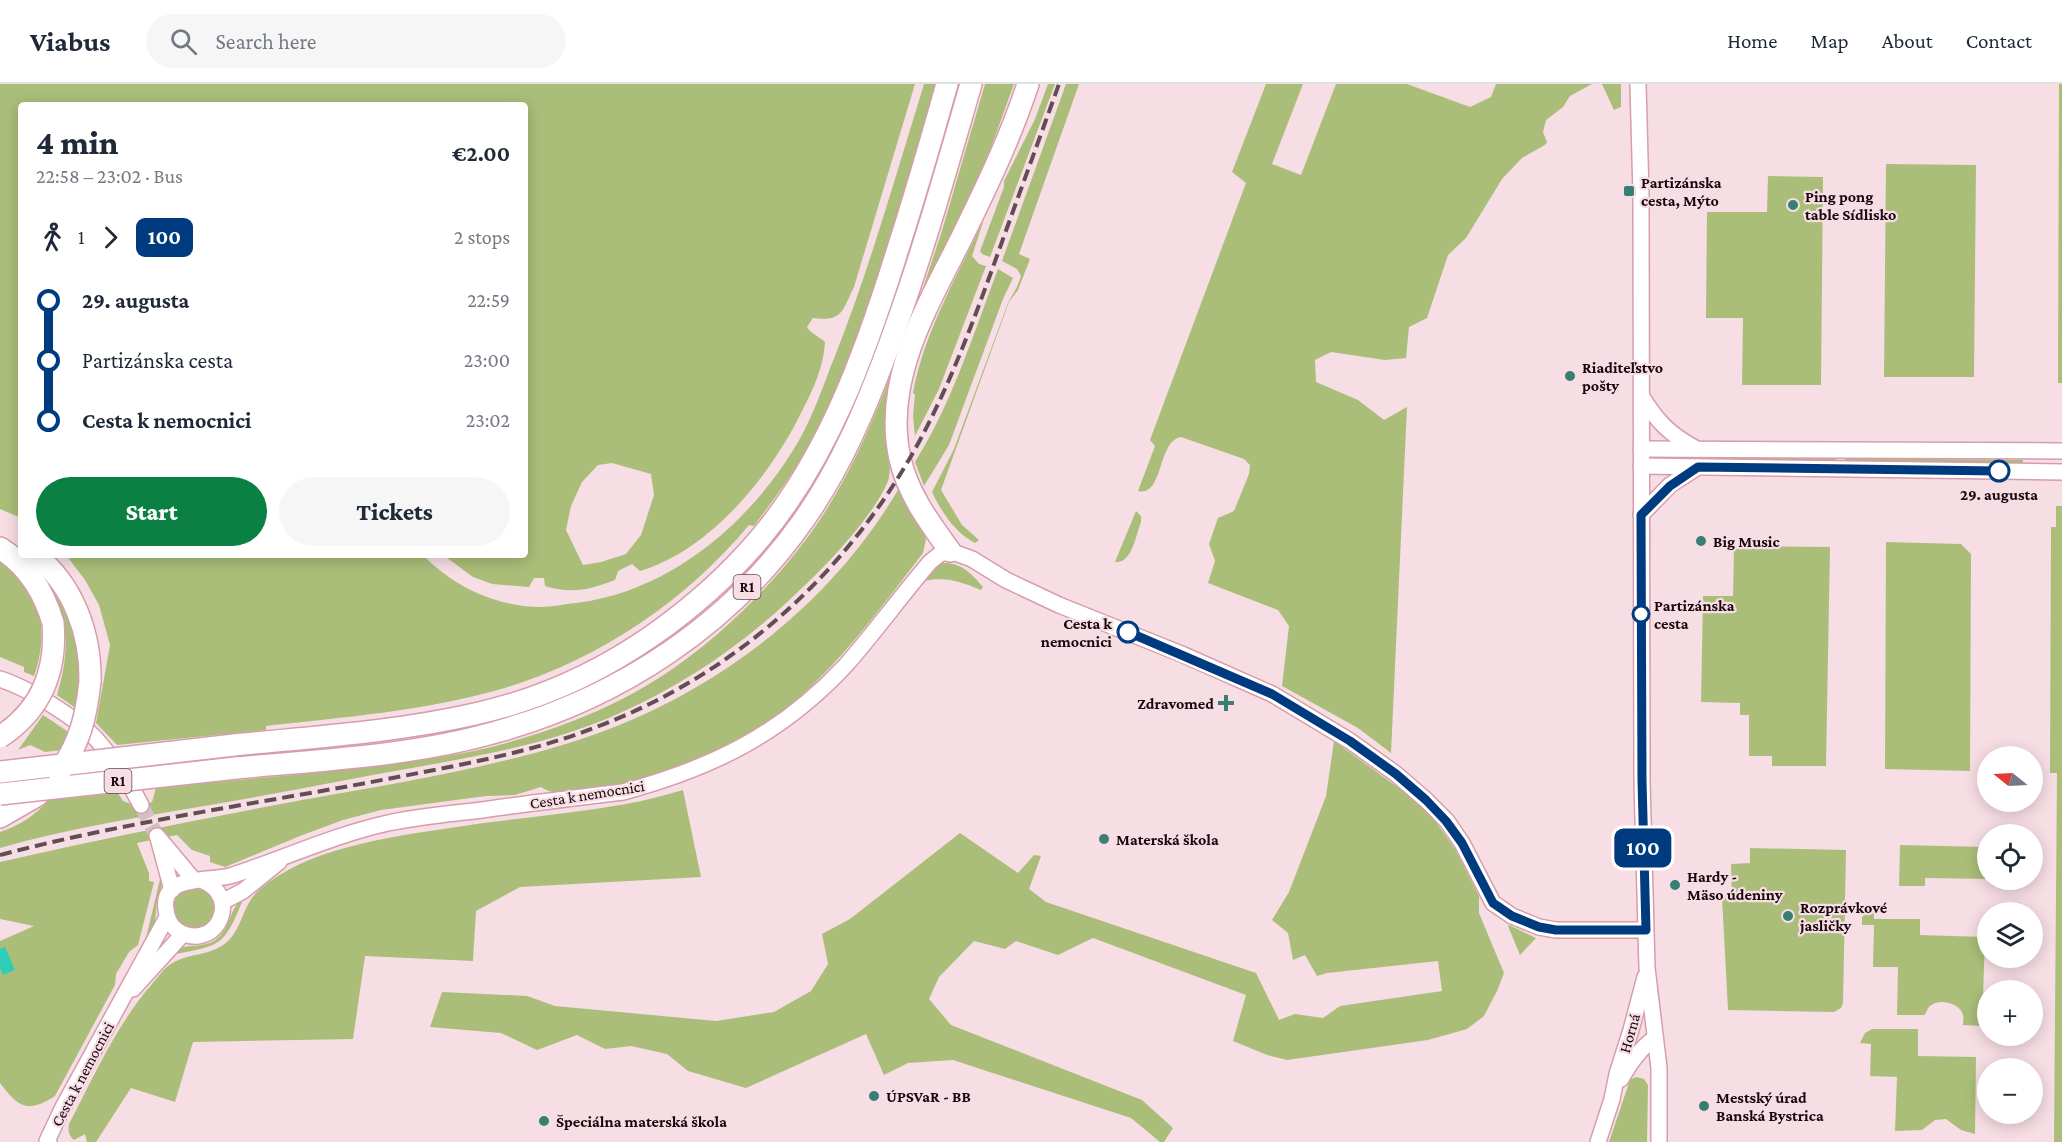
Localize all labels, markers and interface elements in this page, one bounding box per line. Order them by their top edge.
search box [146,14,566,68]
icon: search [167,25,200,58]
text: Viabus [30,26,110,57]
text: Search here [215,29,316,54]
text: Home [1727,29,1777,53]
text: Map [1810,29,1849,53]
text: About [1882,29,1933,53]
text: Contact [1966,29,2032,53]
text: 4 min [36,124,118,161]
text: €2.00 [452,141,510,166]
text: 22:58 – 23:02 · Bus [36,165,183,187]
place label: Partizánska cesta, Mýto [1641,174,1722,209]
marker: Partizánska cesta, Mýto [1622,184,1636,198]
place label: Ping pong table Sídlisko [1805,188,1896,223]
marker: Ping pong table Sídlisko [1786,198,1800,212]
icon: walk [36,221,69,254]
icon: forward [94,221,127,254]
text: 100 [148,225,181,249]
text: 1 [78,226,85,248]
text: 2 stops [454,226,510,248]
text: 29. augusta [82,288,189,313]
text: 22:59 [467,289,510,311]
text: Partizánska cesta [82,348,233,373]
text: 23:00 [464,349,510,371]
place label: Riaditeľstvo pošty [1582,359,1663,394]
marker: Riaditeľstvo pošty [1563,369,1577,383]
text: Cesta k nemocnici [82,408,251,433]
text: 23:02 [466,409,510,431]
marker: 29. augusta [1988,460,2010,482]
button: Start [36,477,267,546]
button: Tickets [279,477,510,546]
place label: 29. augusta [1960,486,2038,503]
place label: Big Music [1713,533,1780,550]
marker: Big Music [1694,534,1708,548]
road number: R1 [734,575,760,599]
place label: Partizánska cesta [1654,597,1735,632]
marker: Partizánska cesta [1632,605,1650,623]
place label: Cesta k nemocnici [1041,615,1112,650]
marker: Cesta k nemocnici [1117,621,1139,643]
place label: Zdravomed [1137,695,1214,712]
marker: Zdravomed [1219,696,1233,710]
north arrow [1977,746,2043,812]
map controls [1977,746,2043,1124]
road number: R1 [104,769,132,793]
street label: Cesta k nemocnici [529,777,646,812]
button: locate [1977,824,2043,890]
line badge: 100 [1608,828,1678,867]
place label: Materská škola [1116,831,1219,848]
marker: Materská škola [1097,832,1111,846]
text: 100 [1626,836,1660,860]
place label: Hardy - Mäso údeniny [1687,868,1783,903]
marker: Hardy - Mäso údeniny [1668,878,1682,892]
place label: Rozprávkové jasličky [1799,899,1888,935]
button: layers [1977,902,2043,968]
marker: Rozprávkové jasličky [1781,909,1795,923]
button: + [1977,980,2043,1046]
street label: Horná [1616,1011,1643,1055]
street label: Cesta k nemocnici [48,1019,117,1129]
button: − [1977,1058,2043,1124]
place label: ÚPSVaR - BB [886,1088,971,1105]
marker: ÚPSVaR - BB [867,1089,881,1103]
place label: Mestský úrad Banská Bystrica [1716,1089,1824,1124]
marker: Mestský úrad Banská Bystrica [1697,1099,1711,1113]
place label: Špeciálna materská škola [556,1113,727,1130]
marker: Špeciálna materská škola [537,1114,551,1128]

